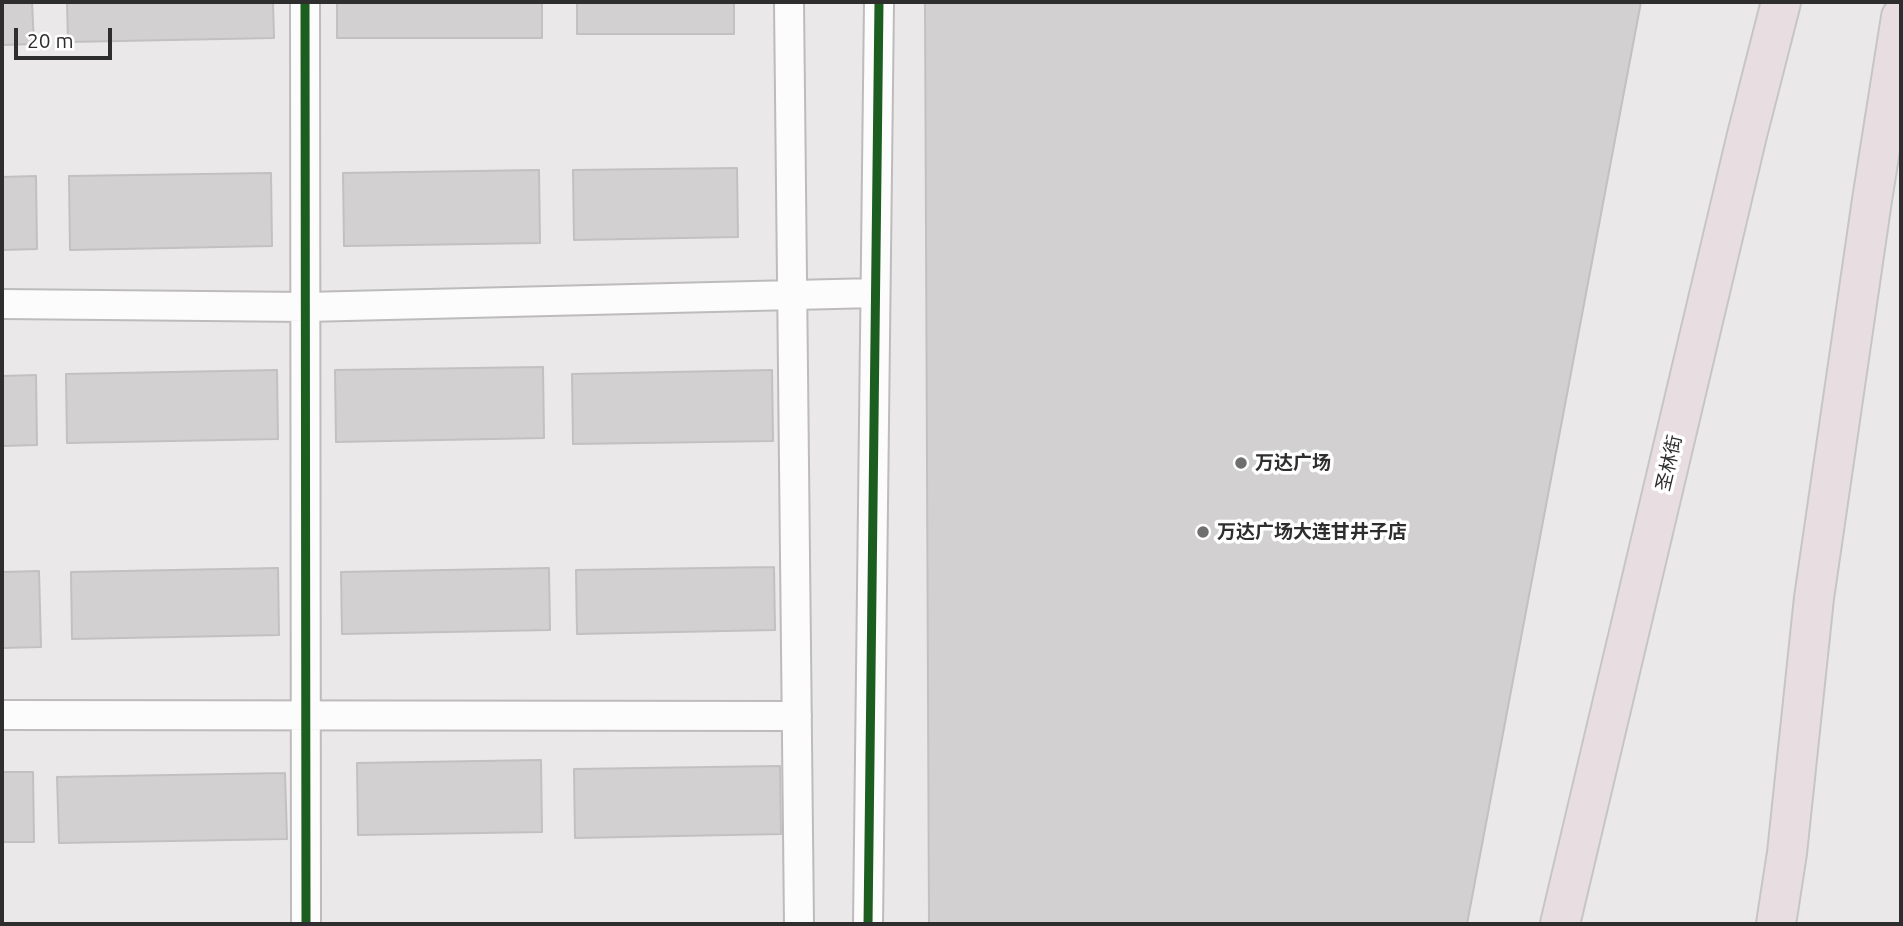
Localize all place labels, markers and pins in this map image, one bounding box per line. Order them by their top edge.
place label: 万达广场 [1255,452,1331,474]
marker: 万达广场 [1233,455,1249,471]
place label: 万达广场大连甘井子店 [1217,521,1407,543]
marker: 万达广场大连甘井子店 [1195,524,1211,540]

